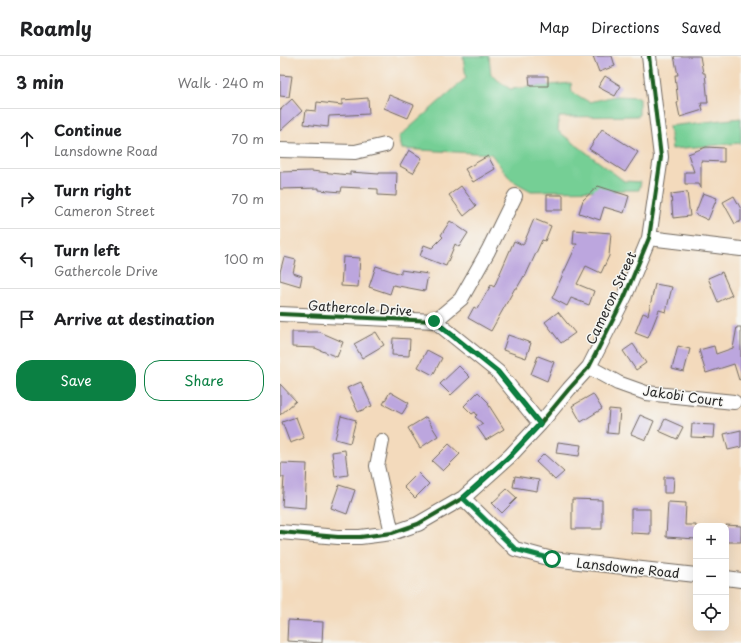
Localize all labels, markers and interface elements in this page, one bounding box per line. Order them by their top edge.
text: Roamly [20,14,92,42]
text: Map [539,17,569,38]
text: Directions [591,17,659,38]
text: Saved [681,17,721,38]
text: 3 min [16,69,64,95]
text: Walk · 240 m [178,73,264,92]
text: Continue [54,118,122,141]
icon: ahead [16,128,38,150]
text: 70 m [231,129,264,148]
text: Lansdowne Road [54,141,158,160]
text: Turn right [54,178,131,201]
icon: right [16,188,38,210]
text: 70 m [231,189,264,208]
text: Cameron Street [54,201,155,220]
text: Turn left [54,238,120,261]
icon: left [16,248,38,270]
street label: Cameron Street [581,248,640,347]
text: 100 m [224,249,264,268]
text: Gathercole Drive [54,261,158,280]
street label: Gathercole Drive [308,295,412,320]
text: Arrive at destination [54,307,215,330]
icon: arrive [16,308,38,330]
route end [425,312,443,330]
button: Save [16,360,136,401]
button: Share [144,360,264,401]
street label: Jakobi Court [642,380,724,411]
map controls [693,523,729,631]
button: + [693,523,729,559]
route start [543,550,561,568]
street label: Lansdowne Road [575,553,681,582]
button: − [693,559,729,595]
button: locate [693,595,729,631]

